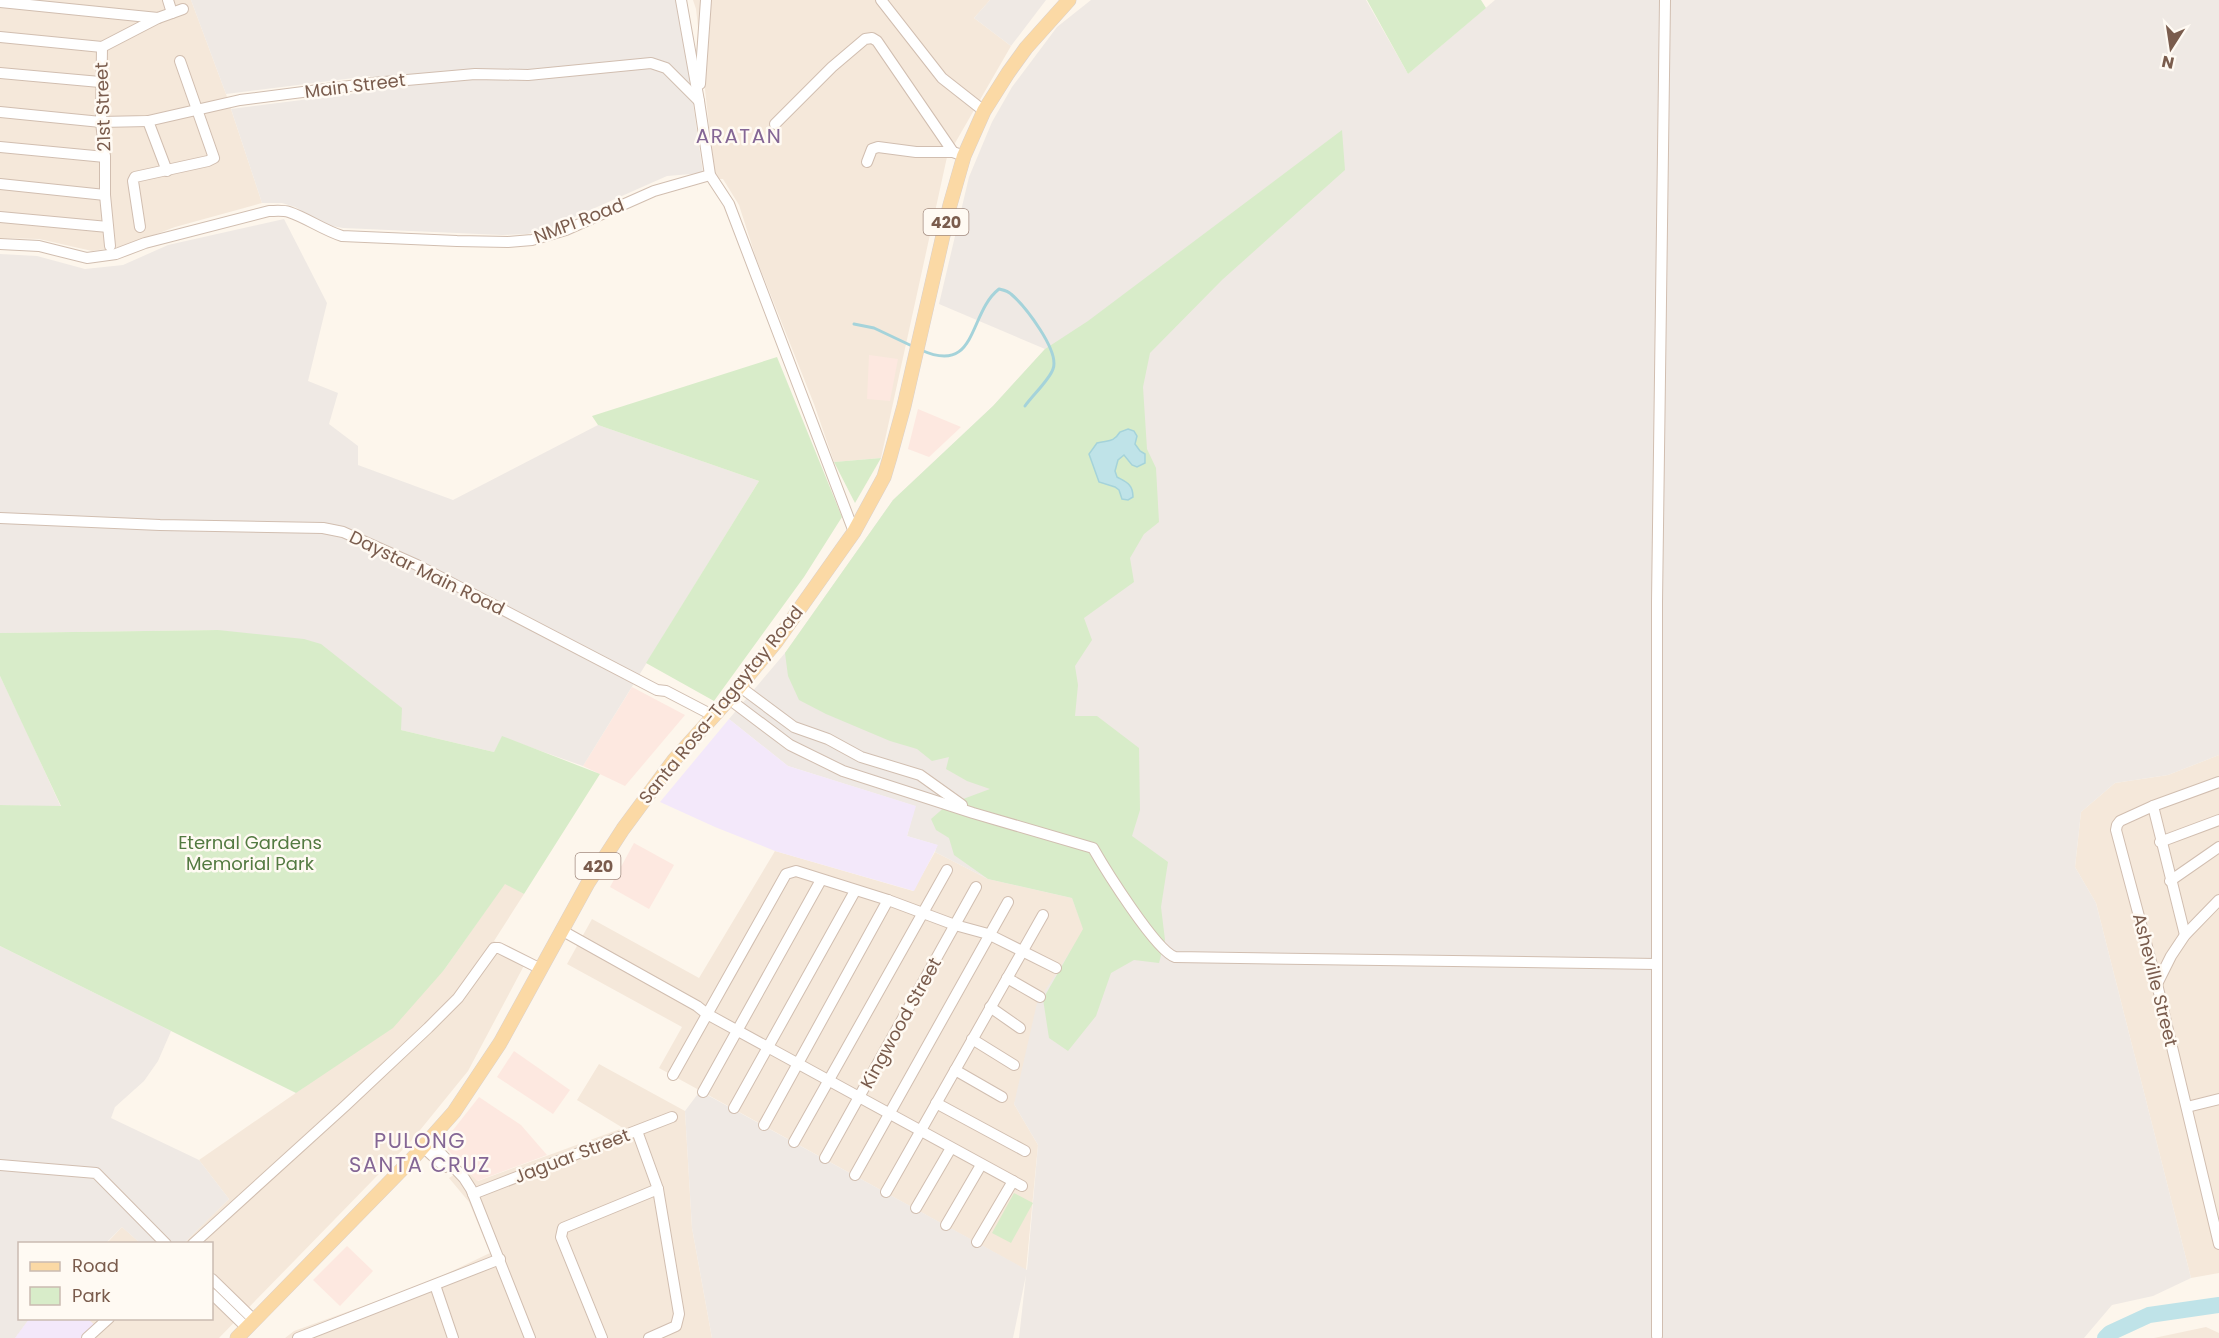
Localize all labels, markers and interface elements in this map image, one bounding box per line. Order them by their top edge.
north arrow [2141,18,2201,78]
text: N [2160,50,2176,75]
street label: 21st Street [88,62,117,152]
street label: Main Street [303,67,407,104]
district label: ARATAN [696,122,782,150]
street label: NMPI Road [530,192,627,249]
road number: 420 [924,209,968,235]
street label: Daystar Main Road [345,524,509,621]
street label: Santa Rosa-Tagaytay Road [633,600,809,809]
park label: Eternal Gardens Memorial Park [178,830,322,876]
road number: 420 [576,853,620,879]
street label: Asheville Street [2127,911,2184,1049]
street label: Kingwood Street [854,953,947,1093]
street label: Jaguar Street [510,1122,633,1189]
district label: PULONG SANTA CRUZ [349,1126,491,1179]
legend [18,1242,213,1320]
text: Road [72,1253,119,1278]
text: Park [72,1283,111,1308]

